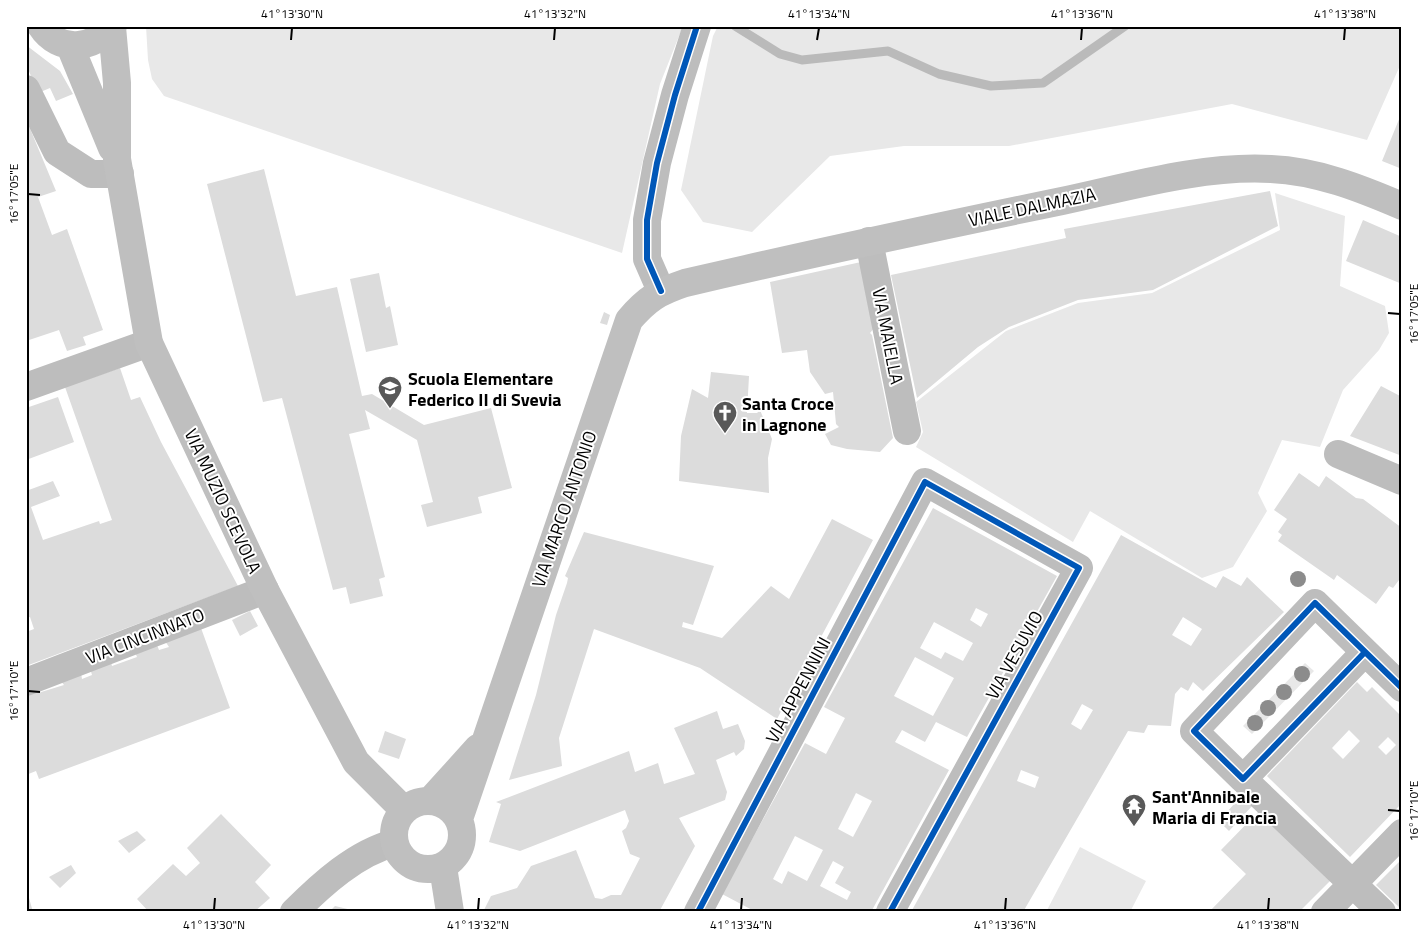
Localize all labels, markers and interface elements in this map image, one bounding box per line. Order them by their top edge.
text: 41°13'30"N [261,4,323,23]
text: 41°13'32"N [524,4,586,23]
text: 41°13'34"N [788,4,850,23]
text: 41°13'36"N [1051,4,1113,23]
text: 41°13'38"N [1314,4,1376,23]
text: 16°17'05"E [4,163,23,224]
street label: VIALE DALMAZIA [966,180,1098,234]
text: 16°17'05"E [1404,283,1423,344]
street label: VIA MAIELLA [865,285,911,387]
place label: Scuola Elementare Federico II di Svevia [408,365,561,413]
school or university icon: Scuola Elementare Federico II di Svevia [377,375,403,409]
place label: Santa Croce in Lagnone [742,390,834,438]
church icon: Santa Croce in Lagnone [712,400,738,434]
street label: VIA MUZIO SCEVOLA [178,424,269,578]
street label: VIA MARCO ANTONIO [524,427,604,591]
street label: VIA CINCINNATO [82,601,208,671]
street label: VIA VESUVIO [978,606,1050,704]
street label: VIA APPENNINI [759,632,837,748]
text: 16°17'10"E [4,660,23,721]
text: 16°17'10"E [1404,780,1423,841]
place label: Sant'Annibale Maria di Francia [1152,783,1277,831]
temple icon: Sant'Annibale Maria di Francia [1121,793,1147,827]
text: 41°13'30"N [183,915,245,934]
text: 41°13'32"N [447,915,509,934]
text: 41°13'34"N [710,915,772,934]
text: 41°13'36"N [974,915,1036,934]
text: 41°13'38"N [1237,915,1299,934]

